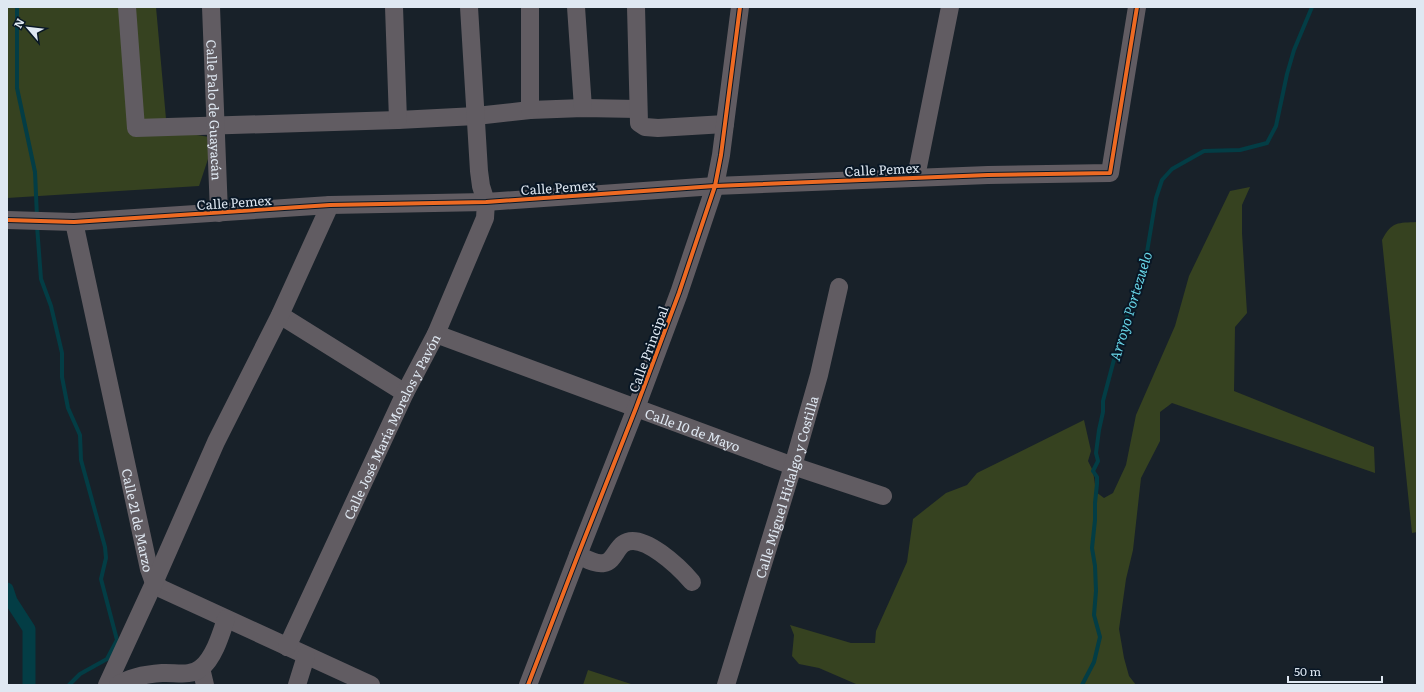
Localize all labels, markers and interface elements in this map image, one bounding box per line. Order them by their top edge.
north arrow [8,8,48,48]
text: N [9,15,28,31]
street label: Calle Palo de Guayacán [203,39,227,181]
street label: Calle Pemex [844,158,921,180]
street label: Calle Pemex [520,175,597,199]
street label: Calle Pemex [196,190,273,214]
water label: Arroyo Portezuelo [1104,249,1156,363]
street label: Calle Principal [624,302,673,395]
street label: Calle José María Morelos y Pavón [338,330,444,522]
street label: Calle Miguel Hidalgo y Costilla [750,393,822,581]
street label: Calle 10 de Mayo [643,403,744,455]
street label: Calle 21 de Marzo [118,467,159,574]
scale bar [1288,658,1382,684]
text: 50 m [1294,662,1321,680]

